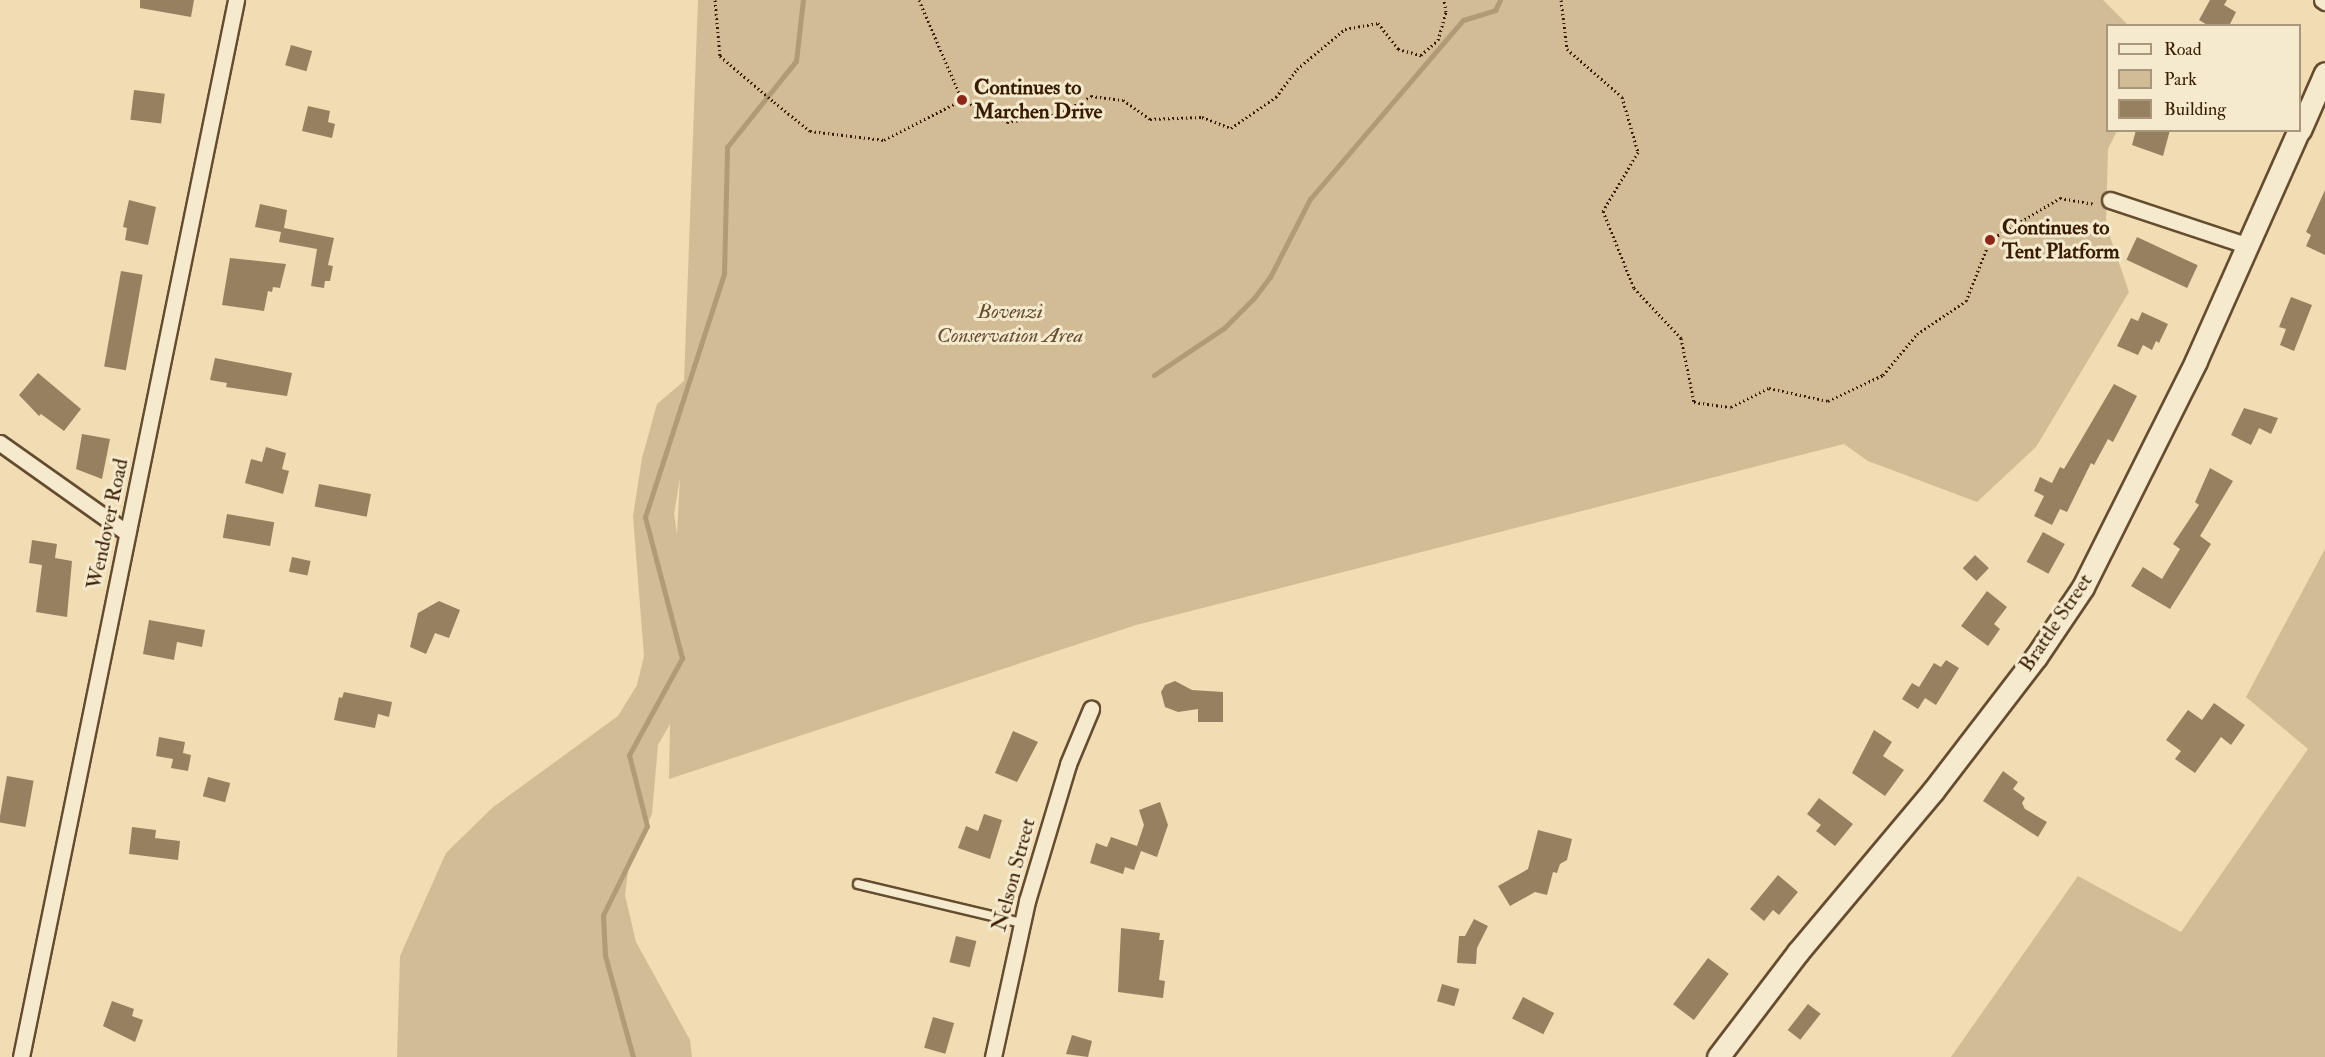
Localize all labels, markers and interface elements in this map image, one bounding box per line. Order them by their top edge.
legend [2106,24,2301,132]
text: Road [2164,38,2202,61]
text: Park [2164,68,2197,91]
place label: Continues to Marchen Drive [974,75,1102,125]
marker: Continues to Marchen Drive [955,93,969,107]
text: Building [2164,98,2226,121]
place label: Continues to Tent Platform [2002,215,2120,265]
marker: Continues to Tent Platform [1983,233,1997,247]
park label: Bovenzi Conservation Area [937,299,1083,349]
street label: Wendover Road [82,456,134,592]
street label: Brattle Street [2014,569,2098,677]
street label: Nelson Street [987,816,1041,934]

